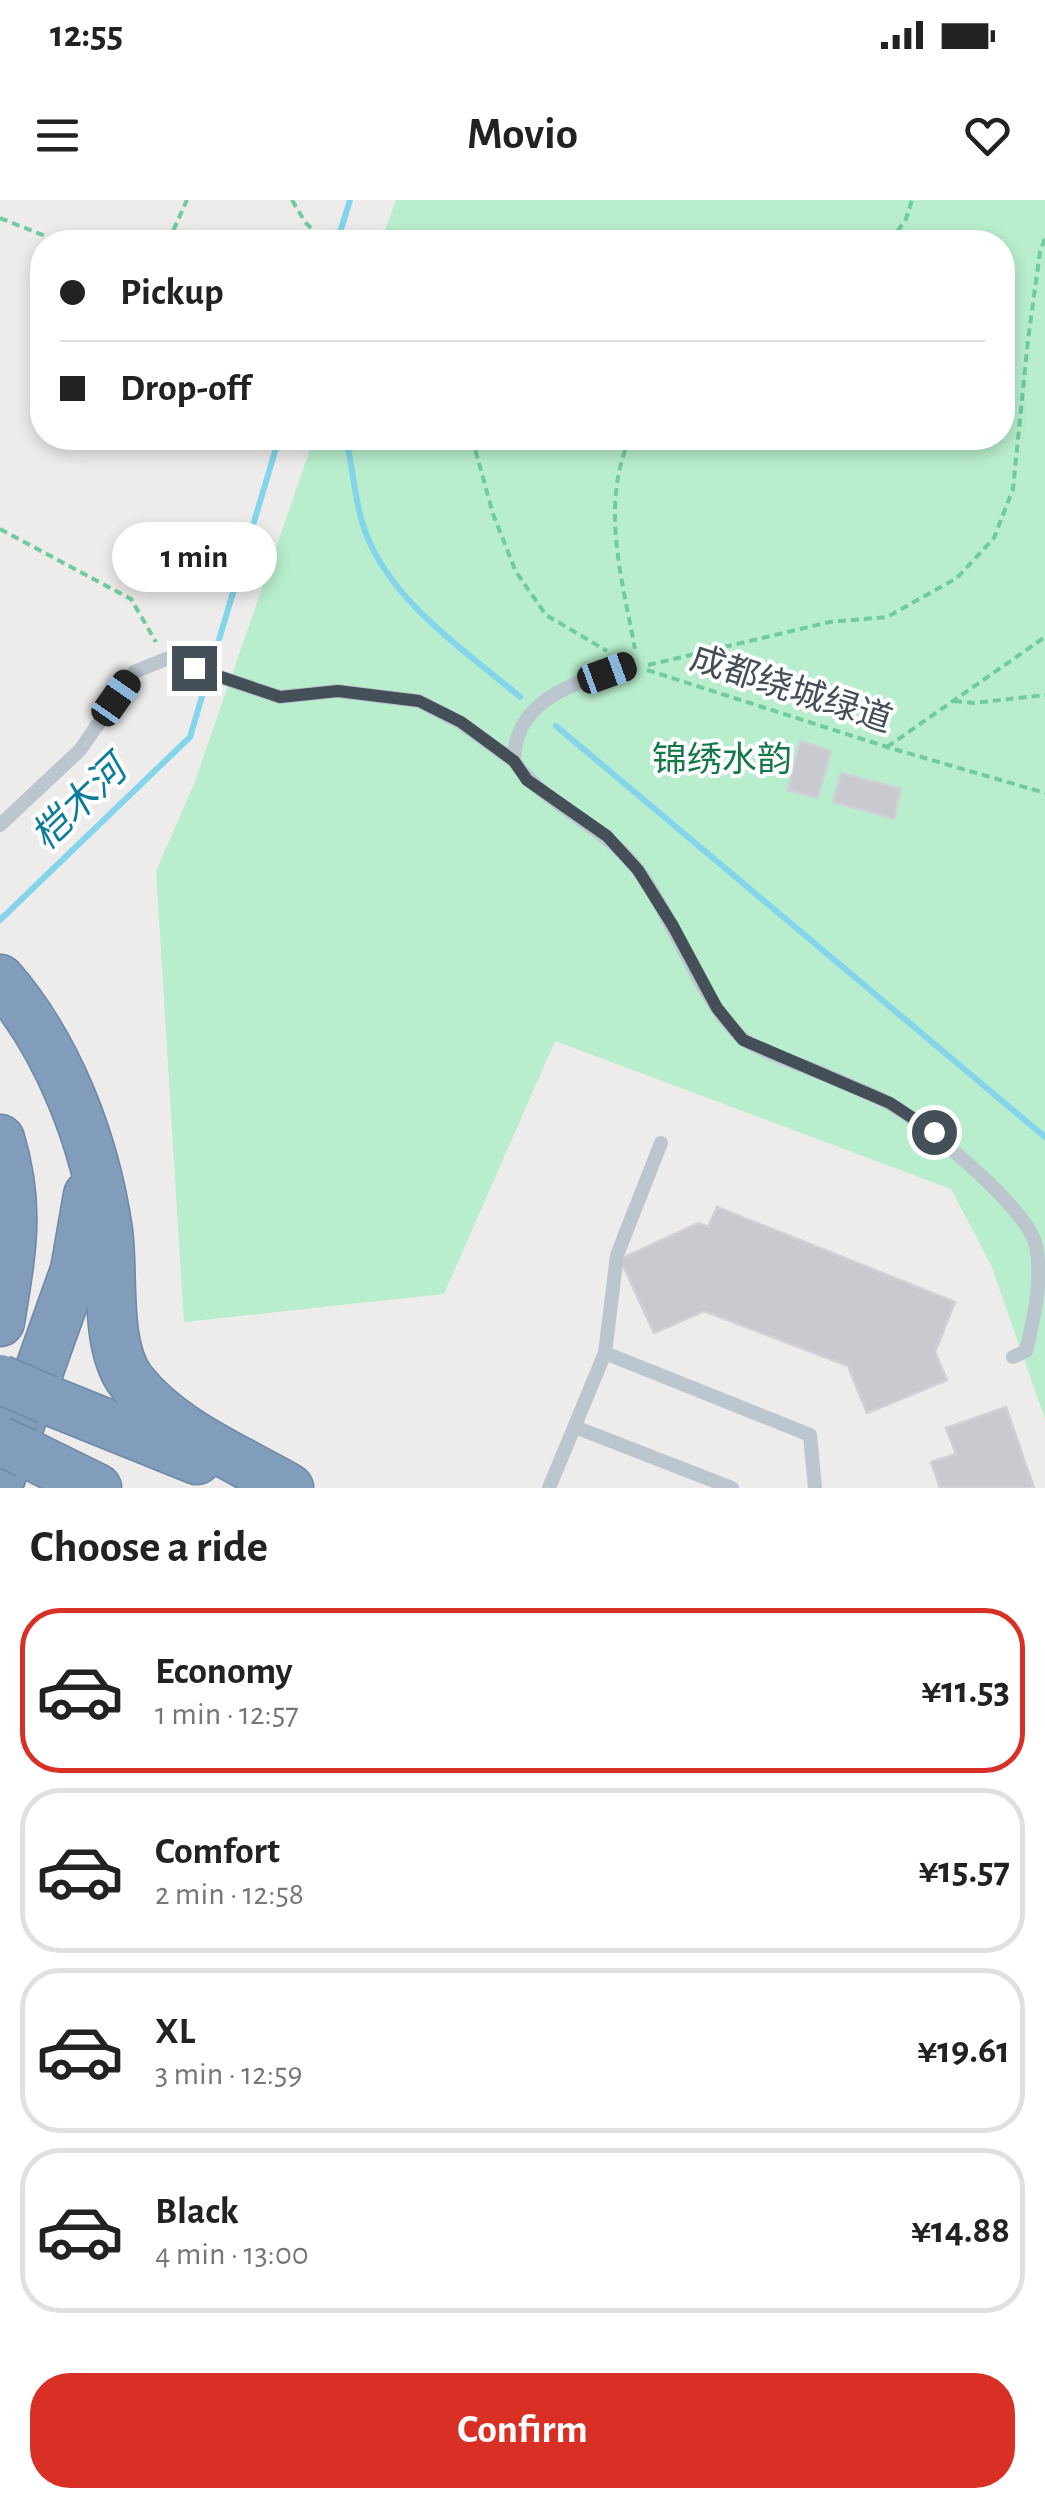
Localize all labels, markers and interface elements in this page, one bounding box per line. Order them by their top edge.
text: 12:55 [50,16,123,54]
icon: menu [30,108,85,163]
icon: heart [960,108,1015,163]
text: Movio [467,112,578,157]
text: Pickup [120,274,224,312]
text: Drop-off [120,370,251,408]
callout: 1 min [111,523,276,593]
text: 1 min [161,541,228,573]
street label: 成都绕城绿道 [686,639,897,739]
route end [172,646,217,691]
car [574,649,640,697]
car [87,665,145,731]
park label: 锦绣水韵 [652,741,792,778]
water label: 桤木河 [24,744,139,857]
route start [912,1110,957,1155]
text: Choose a ride [30,1525,268,1570]
icon: car [35,1646,125,1736]
text: Economy [155,1653,293,1691]
text: ¥11.53 [921,1672,1010,1710]
text: 1 min · 12:57 [155,1698,299,1730]
icon: car [35,1826,125,1916]
text: Comfort [155,1833,280,1871]
text: ¥15.57 [918,1852,1010,1890]
text: 2 min · 12:58 [155,1878,304,1910]
icon: car [35,2006,125,2096]
text: XL [155,2013,195,2051]
text: ¥19.61 [917,2032,1010,2070]
text: 3 min · 12:59 [155,2058,303,2090]
icon: car [35,2186,125,2276]
text: Black [155,2193,239,2231]
text: ¥14.88 [911,2212,1010,2250]
text: 4 min · 13:00 [155,2238,309,2270]
button: Confirm [30,2373,1015,2488]

